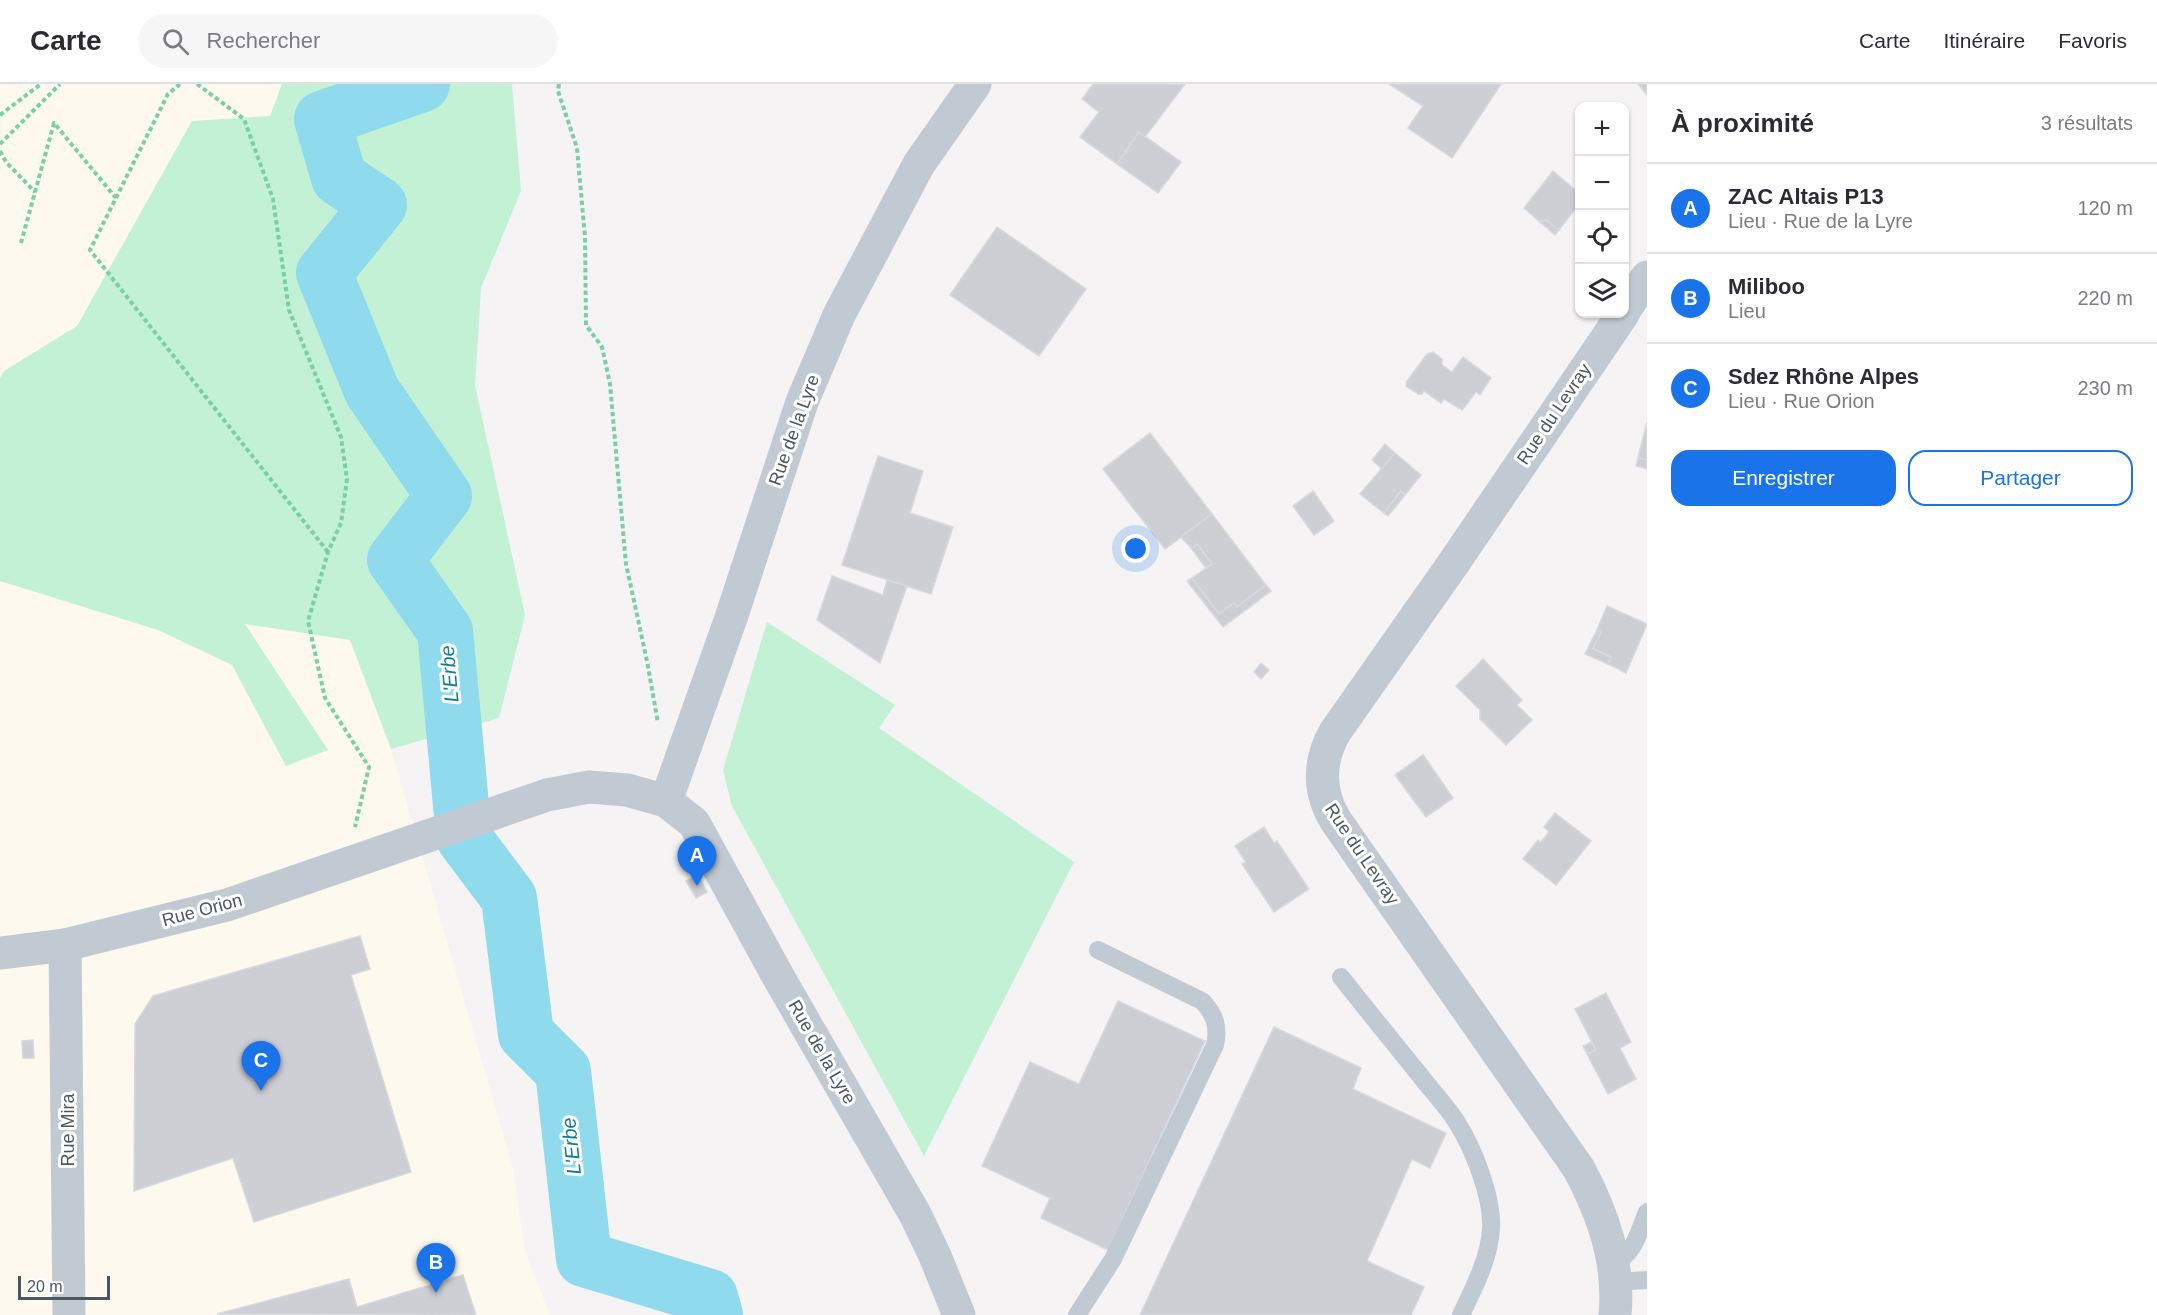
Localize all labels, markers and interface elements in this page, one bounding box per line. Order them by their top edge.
search box [138,14,558,68]
text: Carte [30,25,102,56]
icon: search [159,25,192,58]
text: Rechercher [207,28,320,53]
text: Carte [1859,29,1910,52]
text: Itinéraire [1943,29,2025,52]
text: Favoris [2058,29,2127,52]
map controls [1575,102,1629,318]
button: + [1575,102,1629,156]
text: À proximité [1671,108,1814,138]
text: 3 résultats [2041,112,2133,134]
button: − [1575,156,1629,210]
text: ZAC Altais P13 [1728,184,1884,209]
text: A [1683,197,1698,219]
text: 120 m [2077,197,2133,219]
button: locate [1575,210,1629,264]
text: Lieu · Rue de la Lyre [1728,210,1913,232]
button: layers [1575,264,1629,318]
text: Miliboo [1728,274,1805,299]
text: B [1683,287,1698,309]
text: 220 m [2077,287,2133,309]
text: Lieu [1728,300,1766,322]
street label: Rue du Levray [1513,360,1595,468]
text: Sdez Rhône Alpes [1728,364,1919,389]
street label: Rue de la Lyre [765,372,823,488]
text: C [1683,377,1698,399]
text: 230 m [2077,377,2133,399]
text: Lieu · Rue Orion [1728,390,1875,412]
button: Enregistrer [1671,450,1896,506]
button: Partager [1908,450,2133,506]
your location [1121,534,1150,563]
water label: L'Erbe [436,645,462,703]
street label: Rue du Levray [1321,800,1403,908]
pin: A [678,836,716,886]
street label: Rue Orion [160,890,244,930]
street label: Rue de la Lyre [784,997,860,1107]
pin: C [242,1042,280,1091]
street label: Rue Mira [58,1093,78,1167]
water label: L'Erbe [557,1116,585,1176]
pin: B [416,1244,456,1293]
scale bar [18,1273,110,1300]
text: 20 m [27,1278,63,1295]

